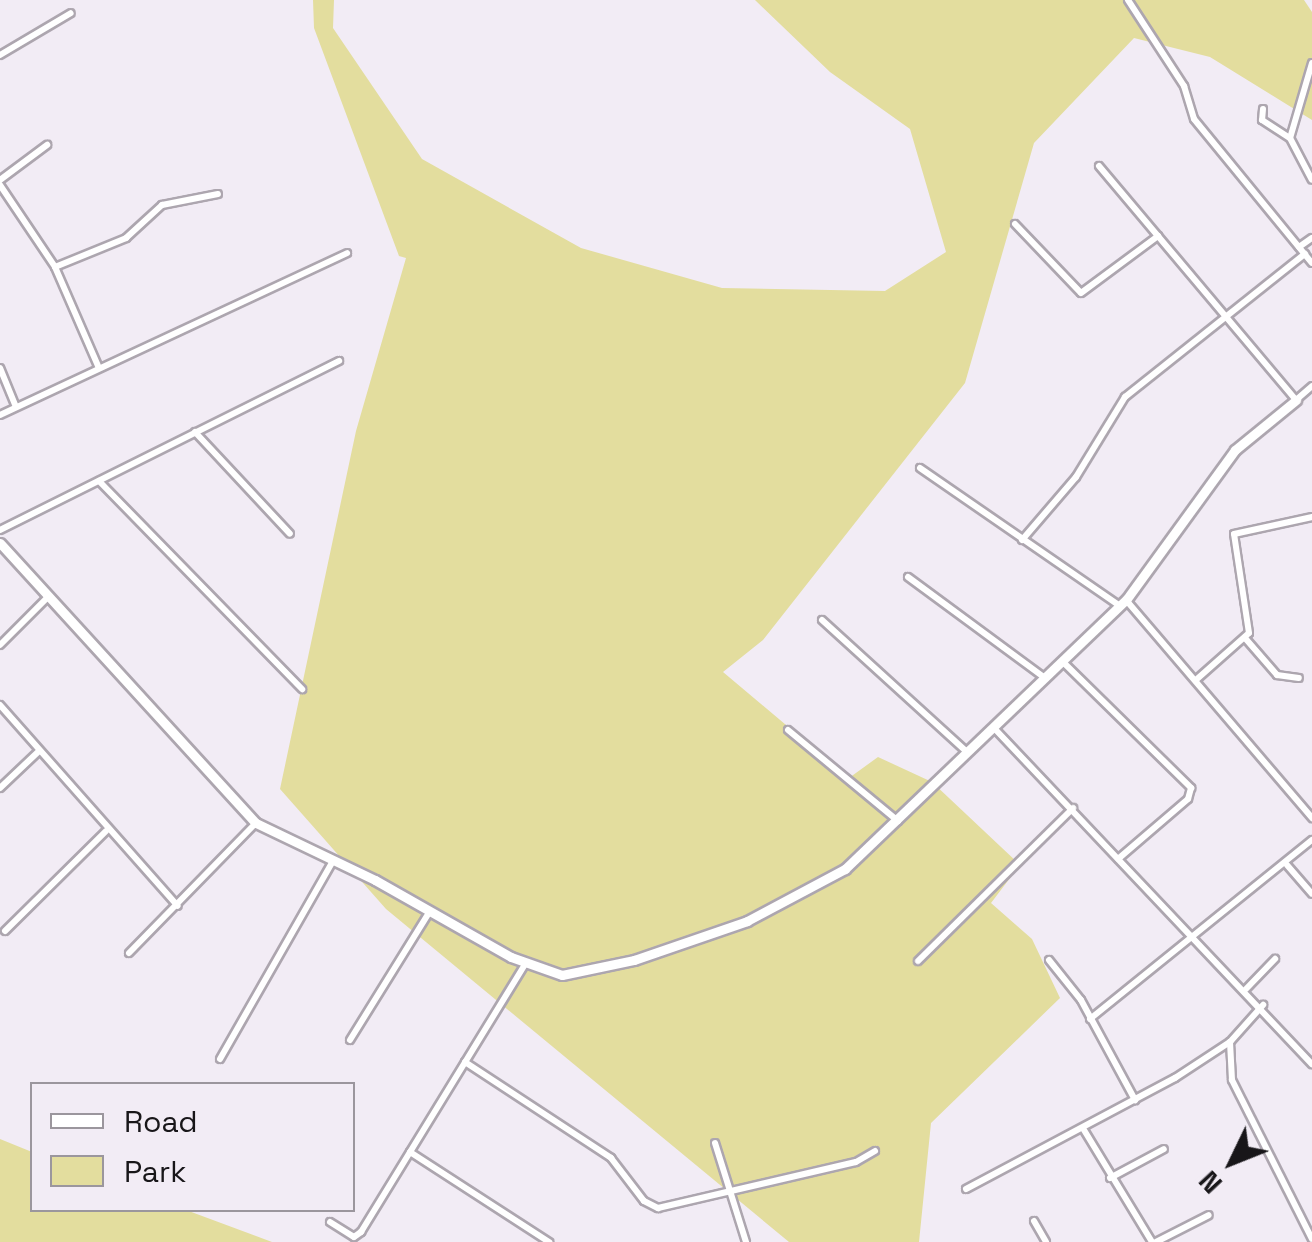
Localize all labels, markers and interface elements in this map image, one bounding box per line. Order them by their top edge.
legend [30,1082,355,1212]
text: Road [124,1102,198,1141]
north arrow [1182,1112,1282,1212]
text: Park [124,1152,186,1191]
text: N [1191,1163,1230,1202]

